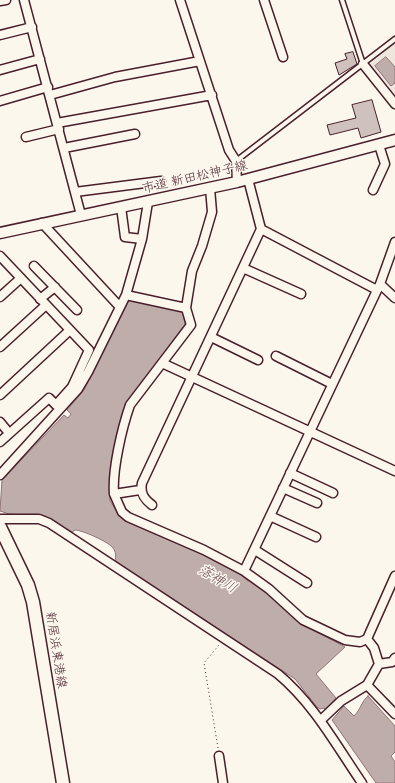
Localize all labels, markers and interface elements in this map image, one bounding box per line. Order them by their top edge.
street label: 市道 新田松神子線 [141,158,249,198]
water label: 落神川 [195,562,239,598]
street label: 新居浜東港線 [41,610,69,690]

